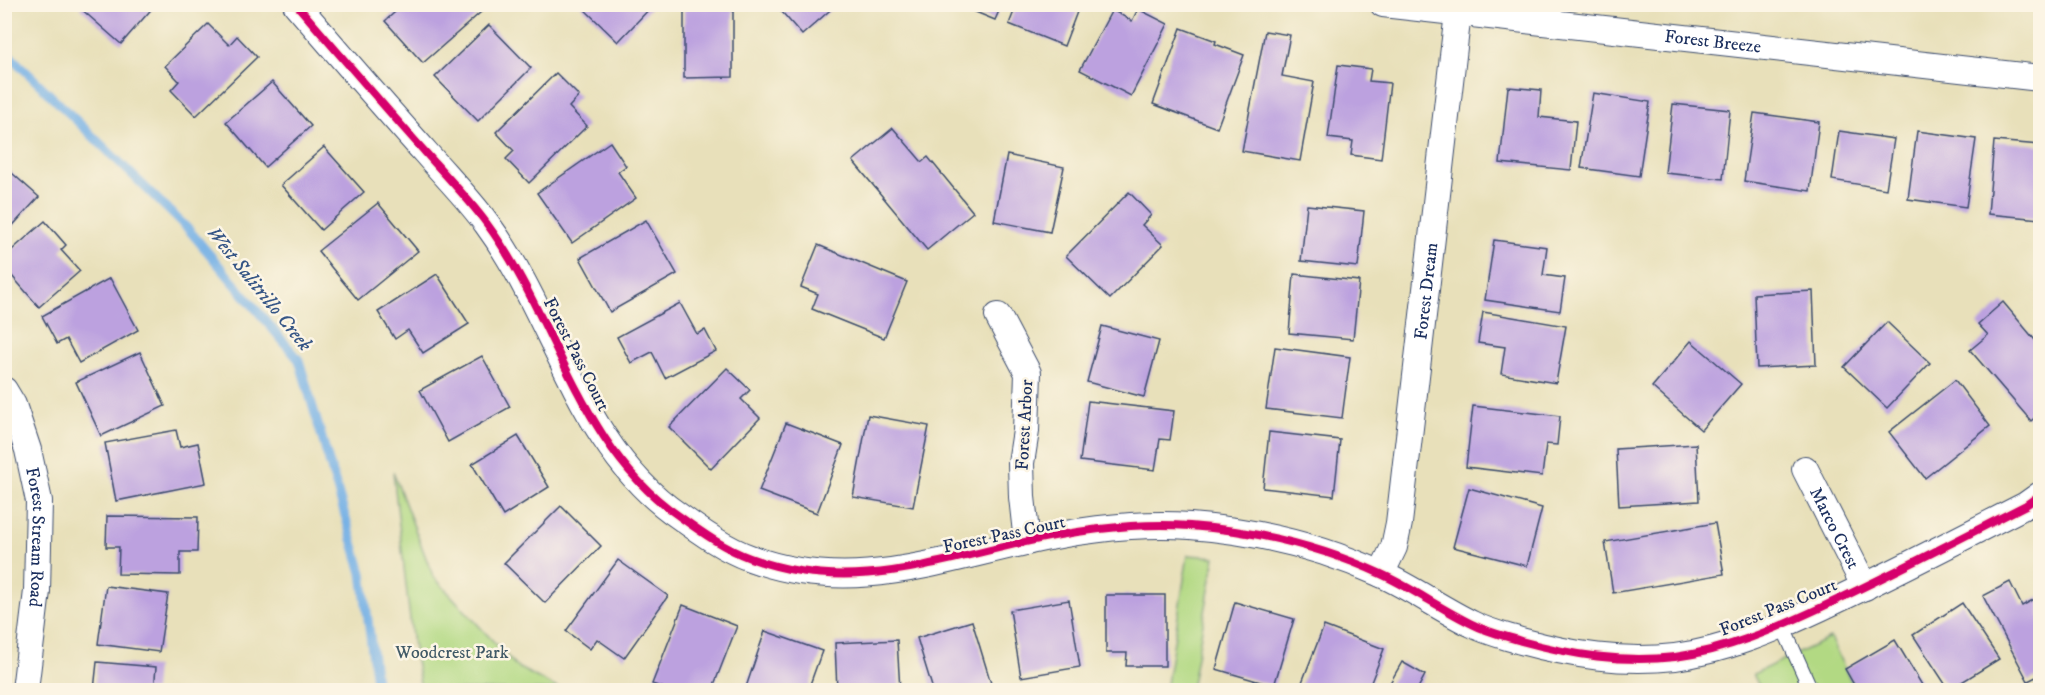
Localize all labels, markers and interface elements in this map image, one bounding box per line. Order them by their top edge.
street label: Forest Breeze [1663,26,1762,59]
water label: West Salitrillo Creek [201,221,317,357]
street label: Forest Dream [1410,241,1443,341]
street label: Forest Pass Court [538,294,614,415]
street label: Forest Arbor [1012,379,1038,471]
street label: Forest Stream Road [20,465,49,608]
street label: Marco Crest [1804,484,1864,573]
street label: Forest Pass Court [941,511,1068,559]
street label: Forest Pass Court [1716,574,1841,641]
park label: Woodcrest Park [394,642,509,664]

